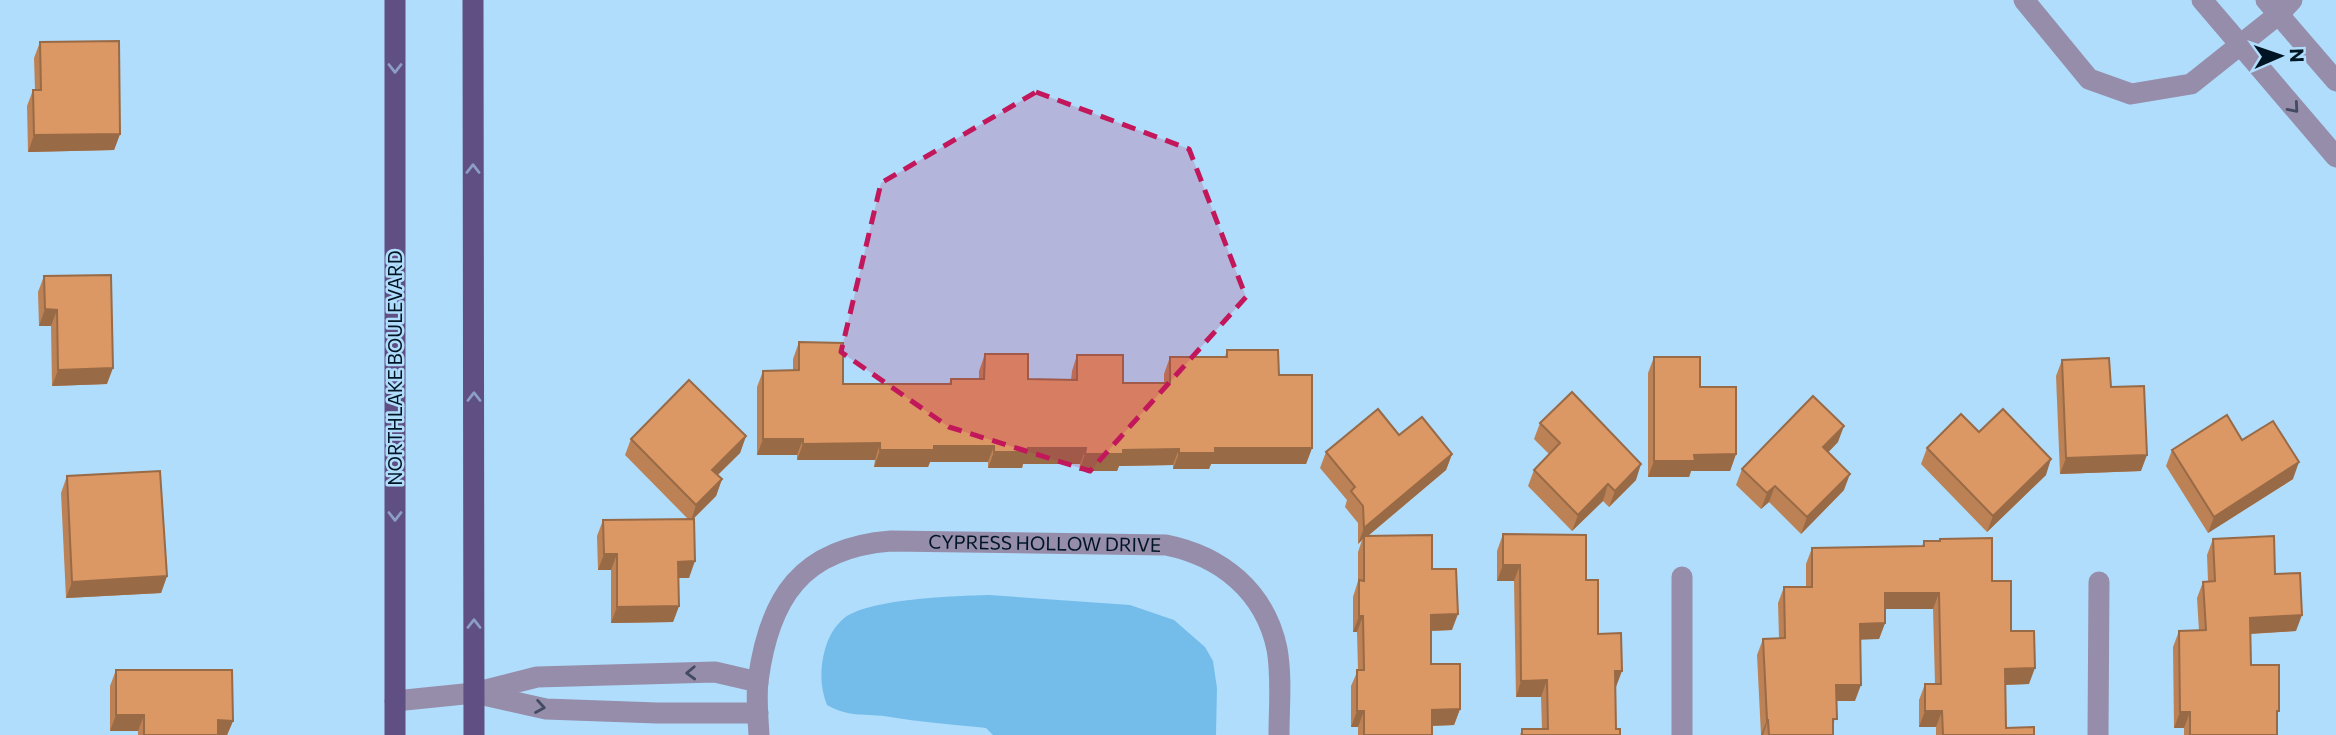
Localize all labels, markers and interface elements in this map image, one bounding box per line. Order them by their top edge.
north arrow [2245,21,2315,91]
text: N [2286,48,2309,63]
one-way arrow [387,63,403,74]
one-way arrow [2286,100,2298,113]
one-way arrow [465,164,481,174]
street label: NORTHLAKE BOULEVARD [383,250,406,486]
one-way arrow [466,391,482,402]
one-way arrow [387,511,403,522]
street label: CYPRESS HOLLOW DRIVE [928,530,1161,556]
one-way arrow [466,619,482,629]
one-way arrow [685,665,696,680]
one-way arrow [534,699,546,714]

